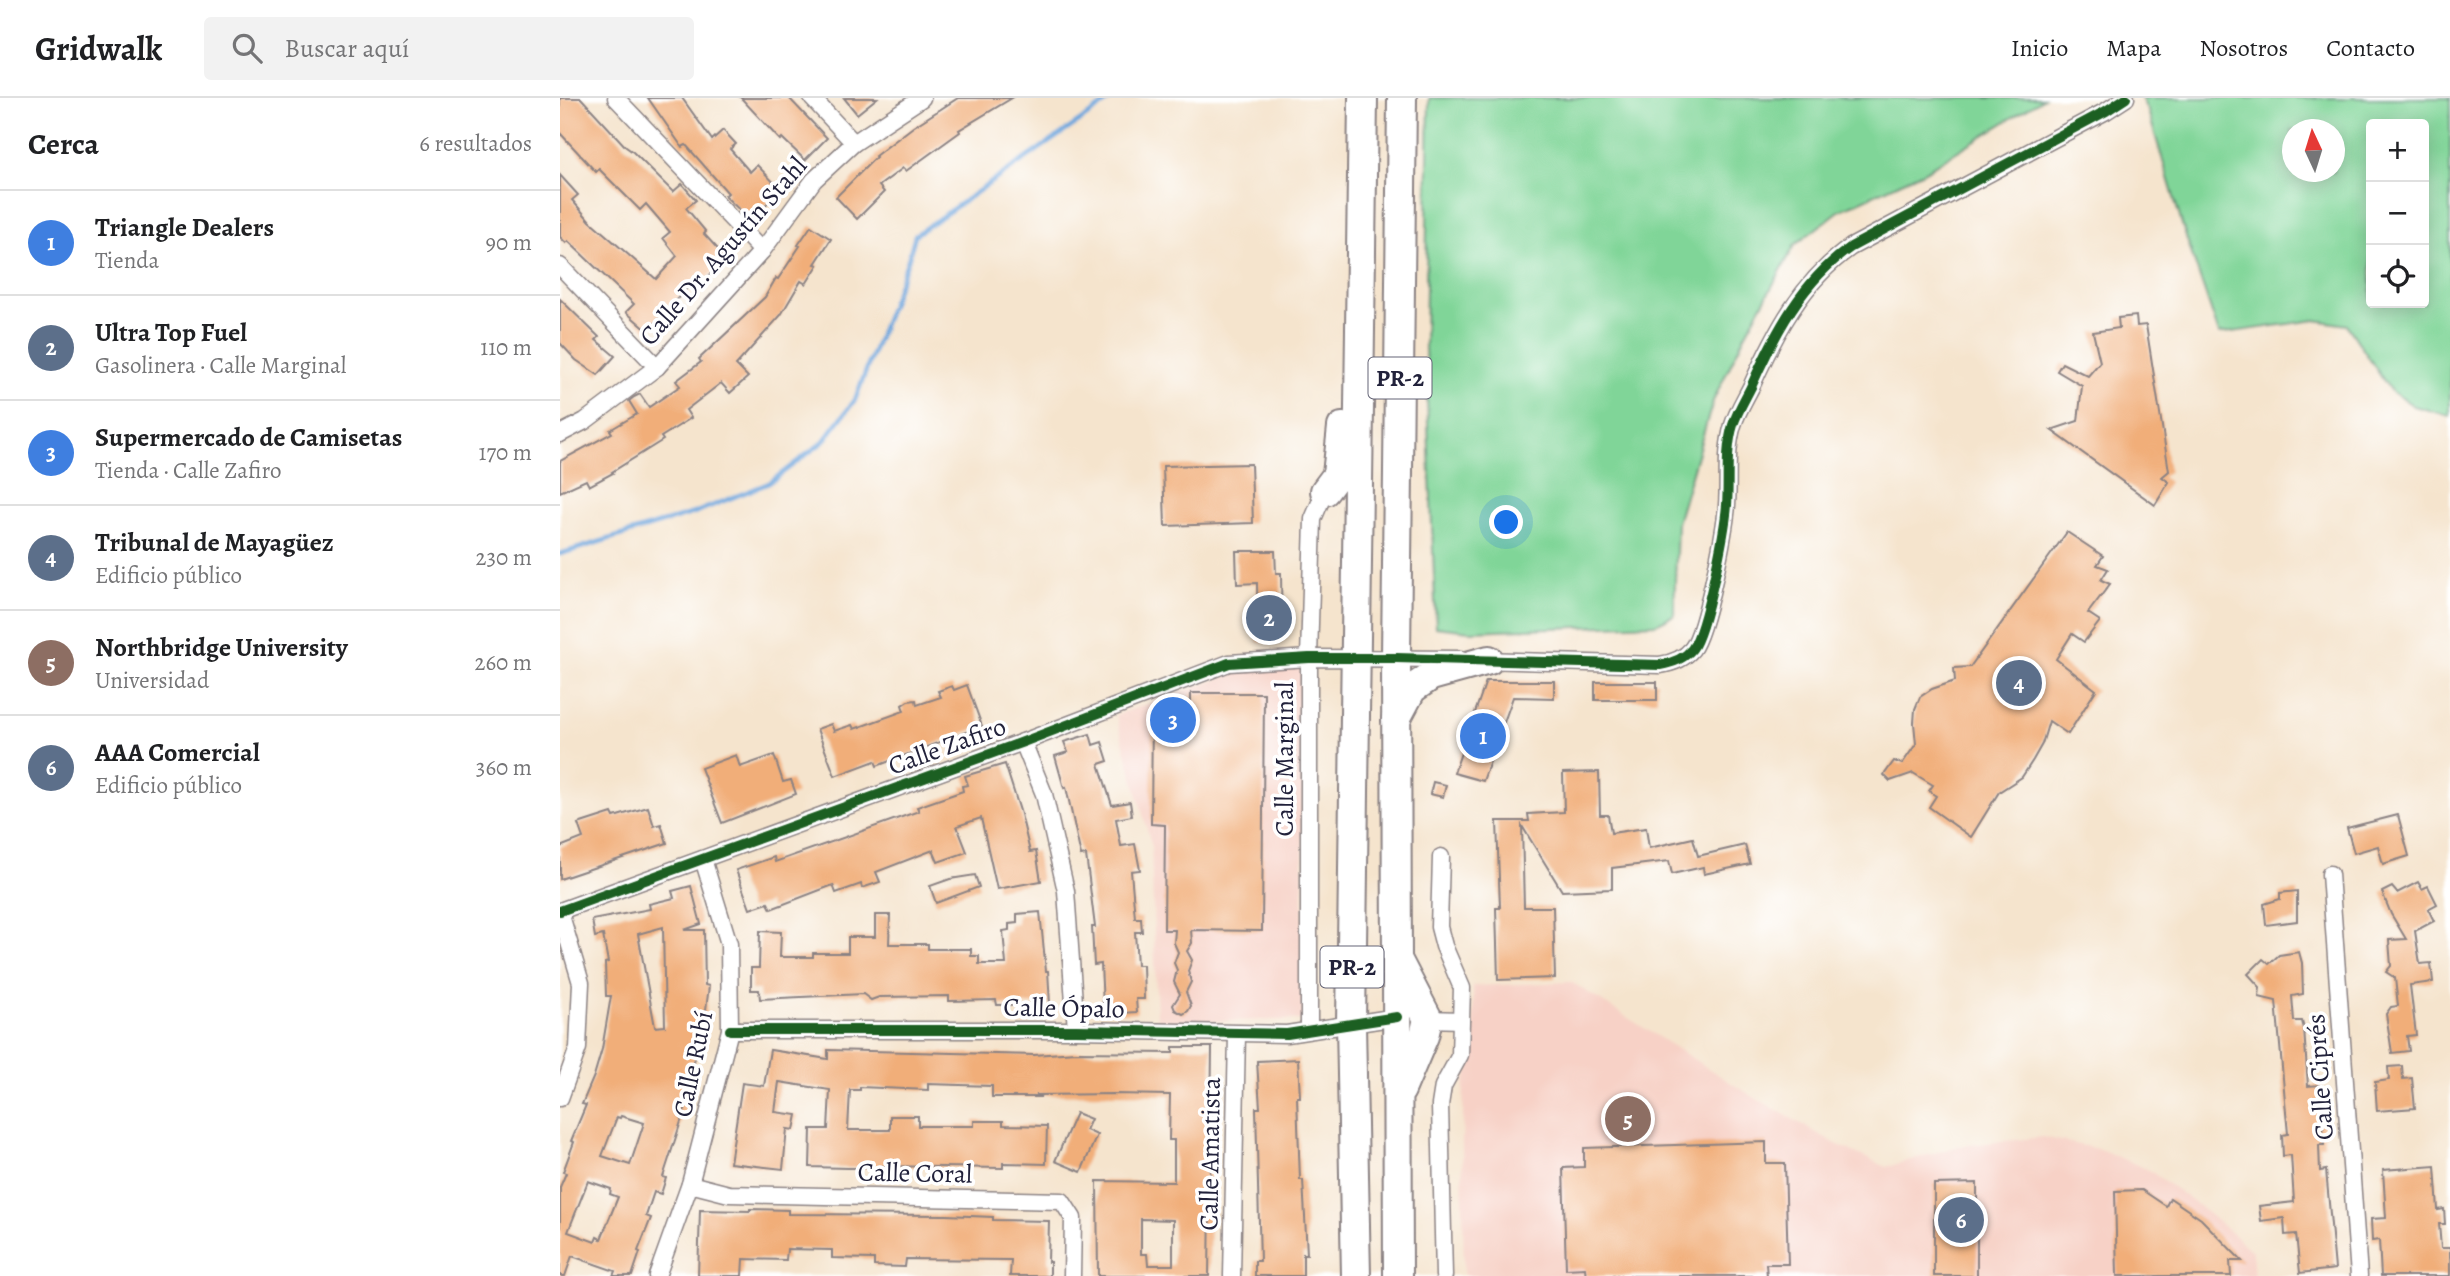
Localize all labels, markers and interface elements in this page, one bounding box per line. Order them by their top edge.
search box [204,17,694,80]
text: Gridwalk [35,26,162,71]
icon: search [228,29,266,67]
text: Buscar aquí [284,31,409,66]
text: Inicio [2011,32,2068,64]
text: Mapa [2106,32,2161,64]
text: Nosotros [2199,32,2288,64]
text: Contacto [2326,32,2415,64]
north arrow [2282,119,2345,182]
map controls [2366,119,2429,308]
button: + [2366,119,2429,182]
text: Cerca [28,124,99,164]
text: 6 resultados [419,128,532,159]
street label: Calle Dr. Agustín Stahl [631,149,815,353]
button: − [2366,182,2429,245]
text: Triangle Dealers [95,210,274,245]
text: 1 [47,227,55,258]
text: 90 m [486,227,532,258]
text: Tienda [95,245,159,276]
button: locate [2366,245,2429,308]
text: Ultra Top Fuel [95,315,247,350]
text: 2 [45,332,57,363]
text: 110 m [480,332,532,363]
text: Gasolinera · Calle Marginal [95,350,346,381]
road number: PR-2 [1368,358,1432,398]
text: Supermercado de Camisetas [95,420,402,455]
text: 3 [46,437,56,468]
text: 170 m [479,437,532,468]
text: Tienda · Calle Zafiro [95,455,282,486]
your location [1489,505,1523,539]
text: Tribunal de Mayagüez [95,525,334,560]
text: 4 [46,542,56,573]
text: 230 m [476,542,532,573]
text: Edificio público [95,560,242,591]
pin: 2 [1246,592,1292,644]
text: Northbridge University [95,630,348,665]
text: 5 [46,647,56,678]
text: 260 m [474,647,532,678]
pin: 4 [1996,657,2042,709]
text: Universidad [95,665,209,696]
street label: Calle Marginal [1267,682,1302,836]
pin: 3 [1150,694,1196,746]
street label: Calle Zafiro [883,709,1011,783]
pin: 1 [1460,710,1506,762]
text: AAA Comercial [95,735,260,770]
text: 6 [46,752,56,783]
text: 360 m [476,752,532,783]
text: Edificio público [95,770,242,801]
road number: PR-2 [1320,946,1384,988]
street label: Calle Ópalo [1003,989,1125,1027]
street label: Calle Rubí [665,1008,721,1120]
street label: Calle Ciprés [2298,1013,2342,1141]
street label: Calle Amatista [1191,1077,1229,1231]
pin: 5 [1605,1093,1651,1145]
street label: Calle Coral [857,1155,973,1191]
pin: 6 [1938,1194,1984,1246]

